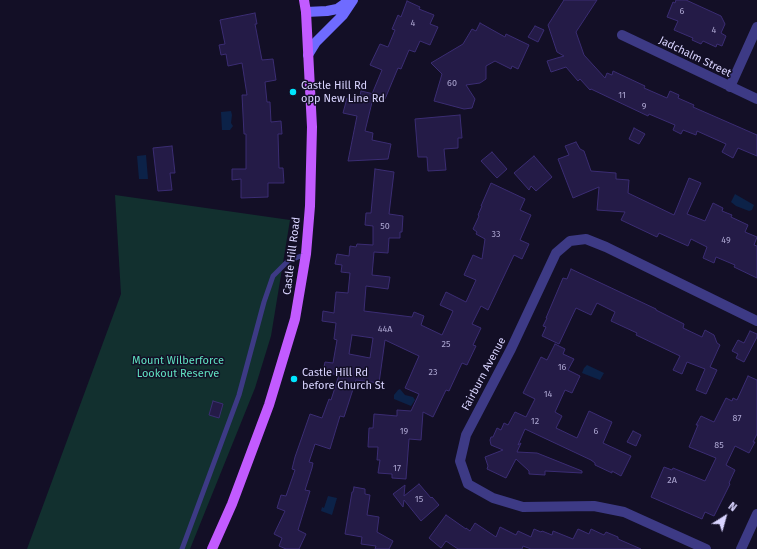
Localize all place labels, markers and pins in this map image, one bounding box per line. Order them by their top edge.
place label: Castle Hill Rd opp New Line Rd [301,79,385,105]
marker: Castle Hill Rd opp New Line Rd [288,87,298,97]
place label: Castle Hill Rd before Church St [302,366,385,392]
marker: Castle Hill Rd before Church St [289,374,299,384]

